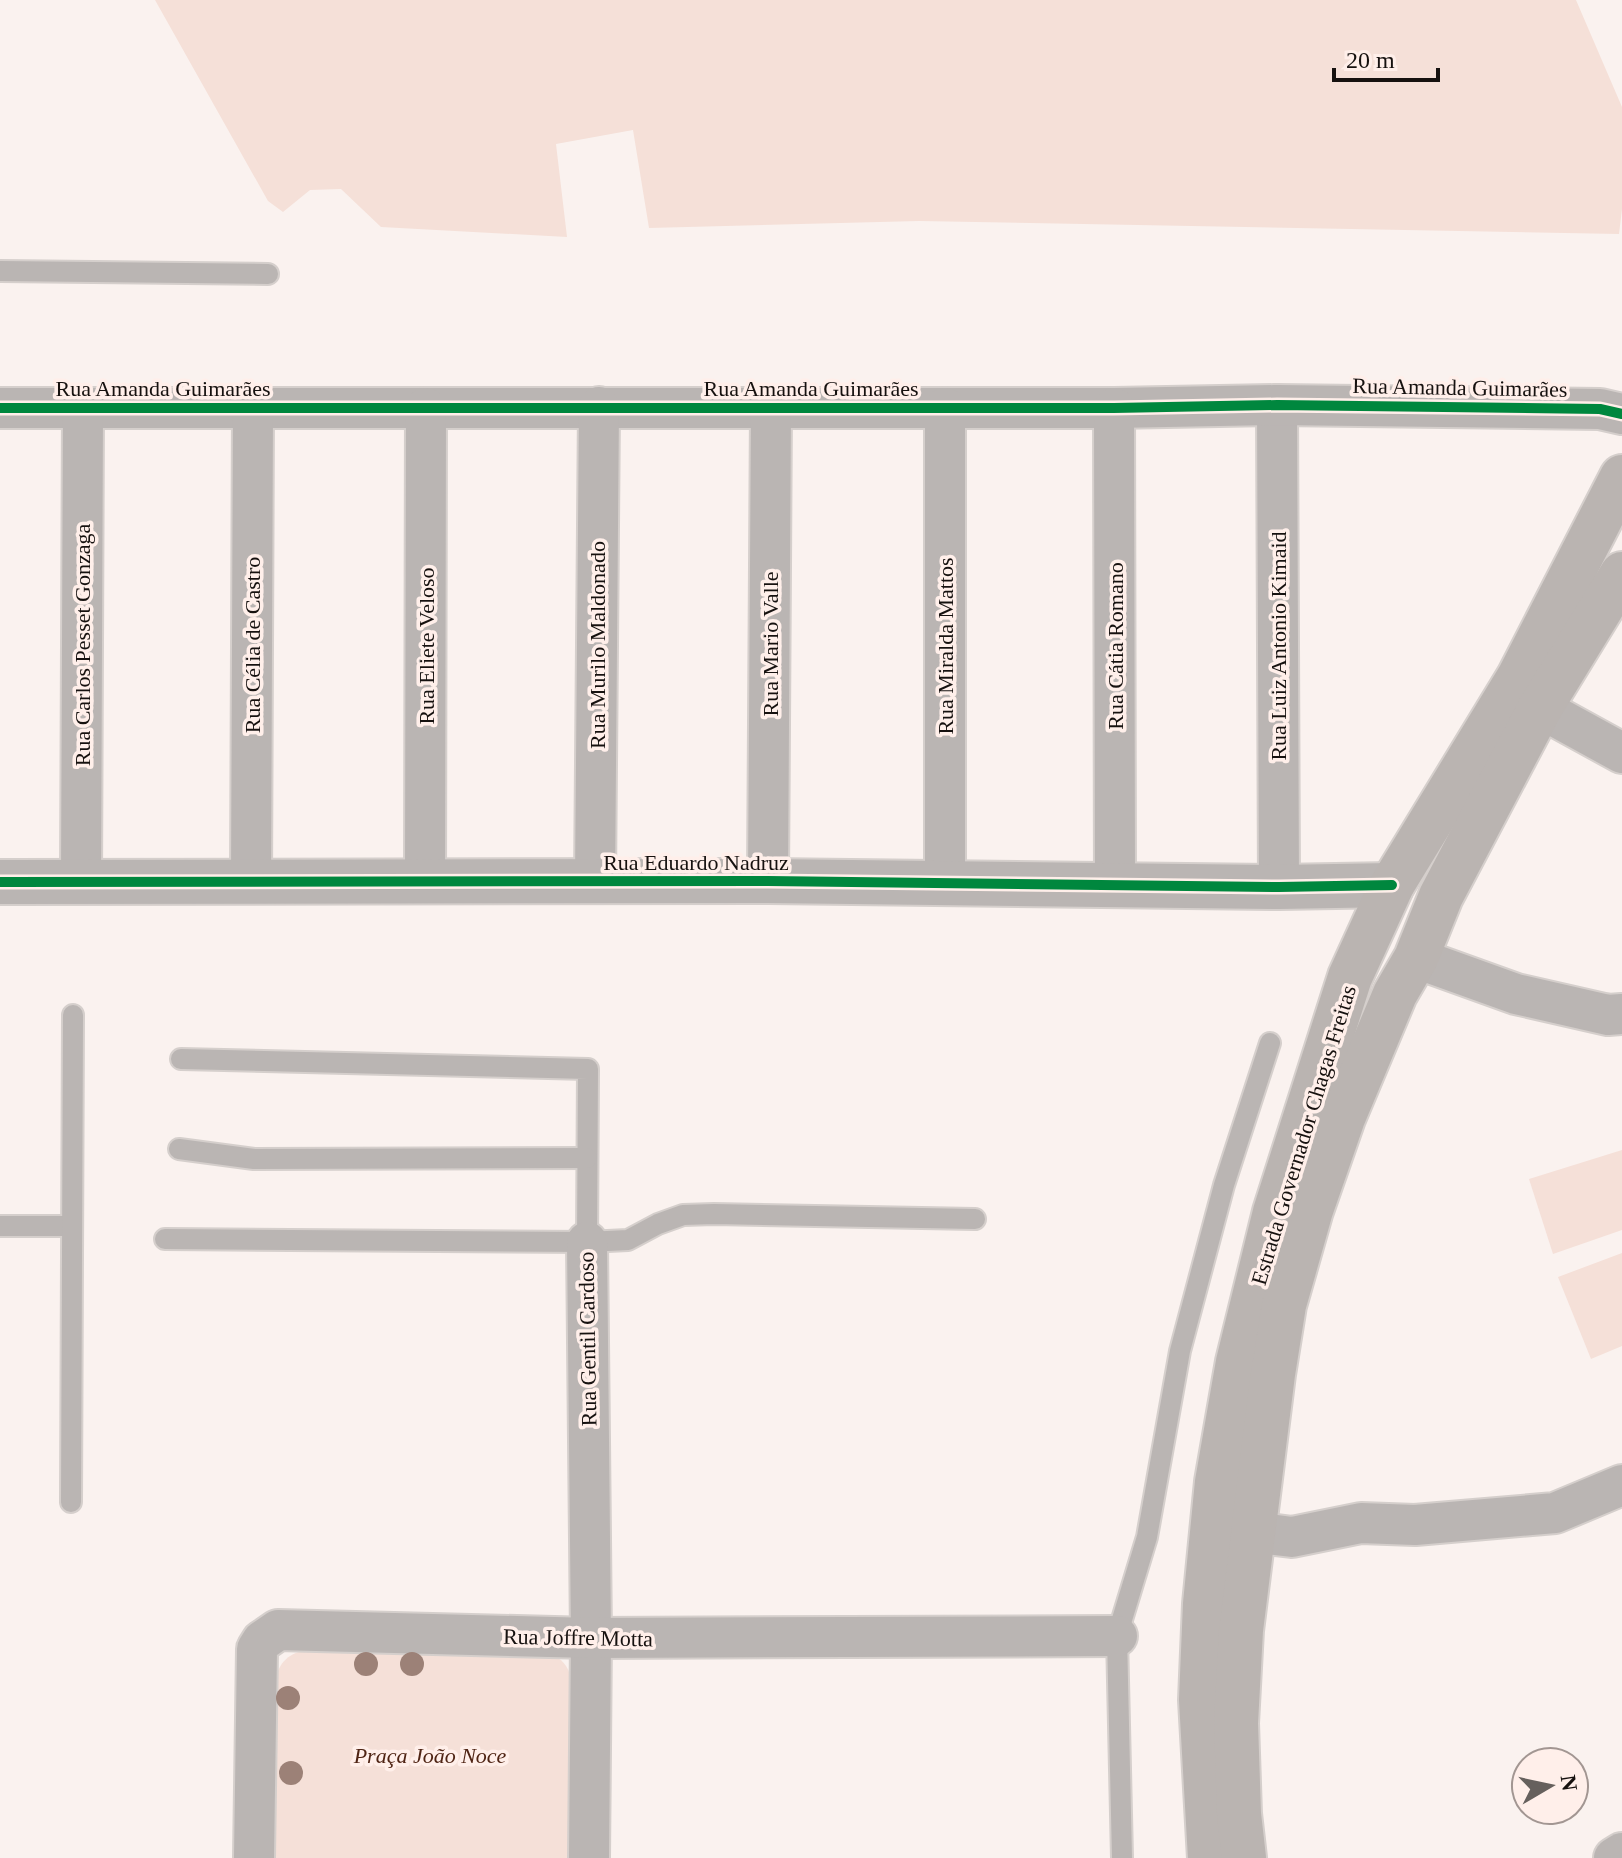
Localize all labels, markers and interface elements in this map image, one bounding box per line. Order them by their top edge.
scale bar [1334,32,1438,82]
text: 20 m [1346,47,1395,73]
street label: Rua Amanda Guimarães [1352,373,1568,402]
street label: Rua Amanda Guimarães [55,376,271,401]
street label: Rua Amanda Guimarães [703,376,919,401]
street label: Rua Carlos Pesset Gonzaga [70,523,95,766]
street label: Rua Luiz Antonio Kimaid [1266,531,1291,761]
street label: Rua Murilo Maldonado [585,541,610,749]
street label: Rua Célia de Castro [240,557,265,733]
street label: Rua Miralda Mattos [933,557,958,735]
street label: Rua Cátia Romano [1103,562,1128,730]
street label: Rua Eliete Veloso [414,567,439,725]
street label: Rua Mario Valle [758,571,783,717]
street label: Rua Eduardo Nadruz [603,850,789,875]
street label: Estrada Governador Chagas Freitas [1246,982,1361,1288]
street label: Rua Gentil Cardoso [573,1251,602,1427]
street label: Rua Joffre Motta [503,1624,653,1651]
park label: Praça João Noce [353,1743,507,1768]
north arrow [1510,1746,1590,1826]
text: N [1556,1773,1583,1793]

